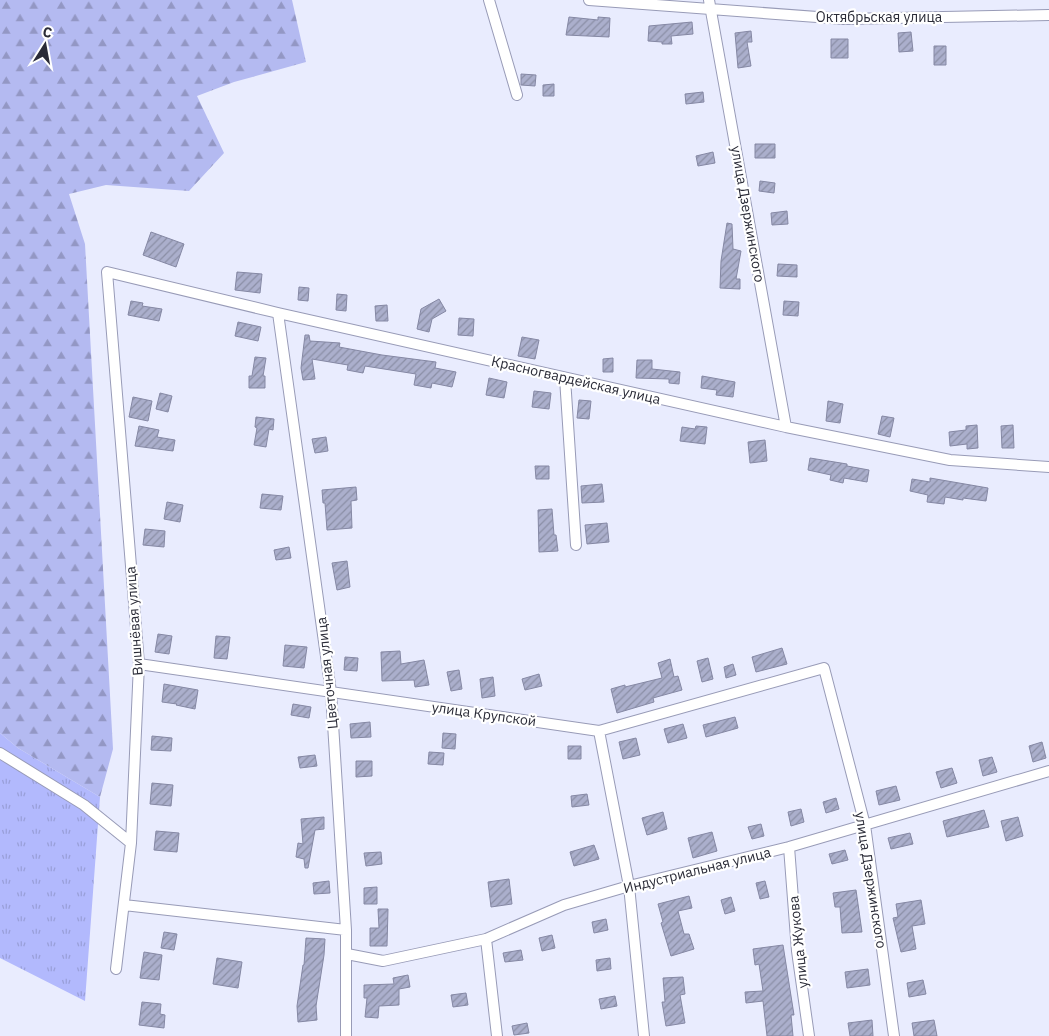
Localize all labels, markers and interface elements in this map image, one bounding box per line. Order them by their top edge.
street label: Октябрьская улица [816,8,943,26]
north arrow [20,20,70,70]
text: С [41,23,54,42]
street label: улица Дзержинского [727,144,769,284]
street label: Красногвардейская улица [490,352,663,408]
street label: Вишнёвая улица [121,565,147,676]
street label: Цветочная улица [312,616,342,730]
street label: улица Крупской [431,698,537,730]
street label: улица Дзержинского [851,810,891,950]
street label: Индустриальная улица [621,843,773,897]
street label: улица Жукова [784,894,812,989]

